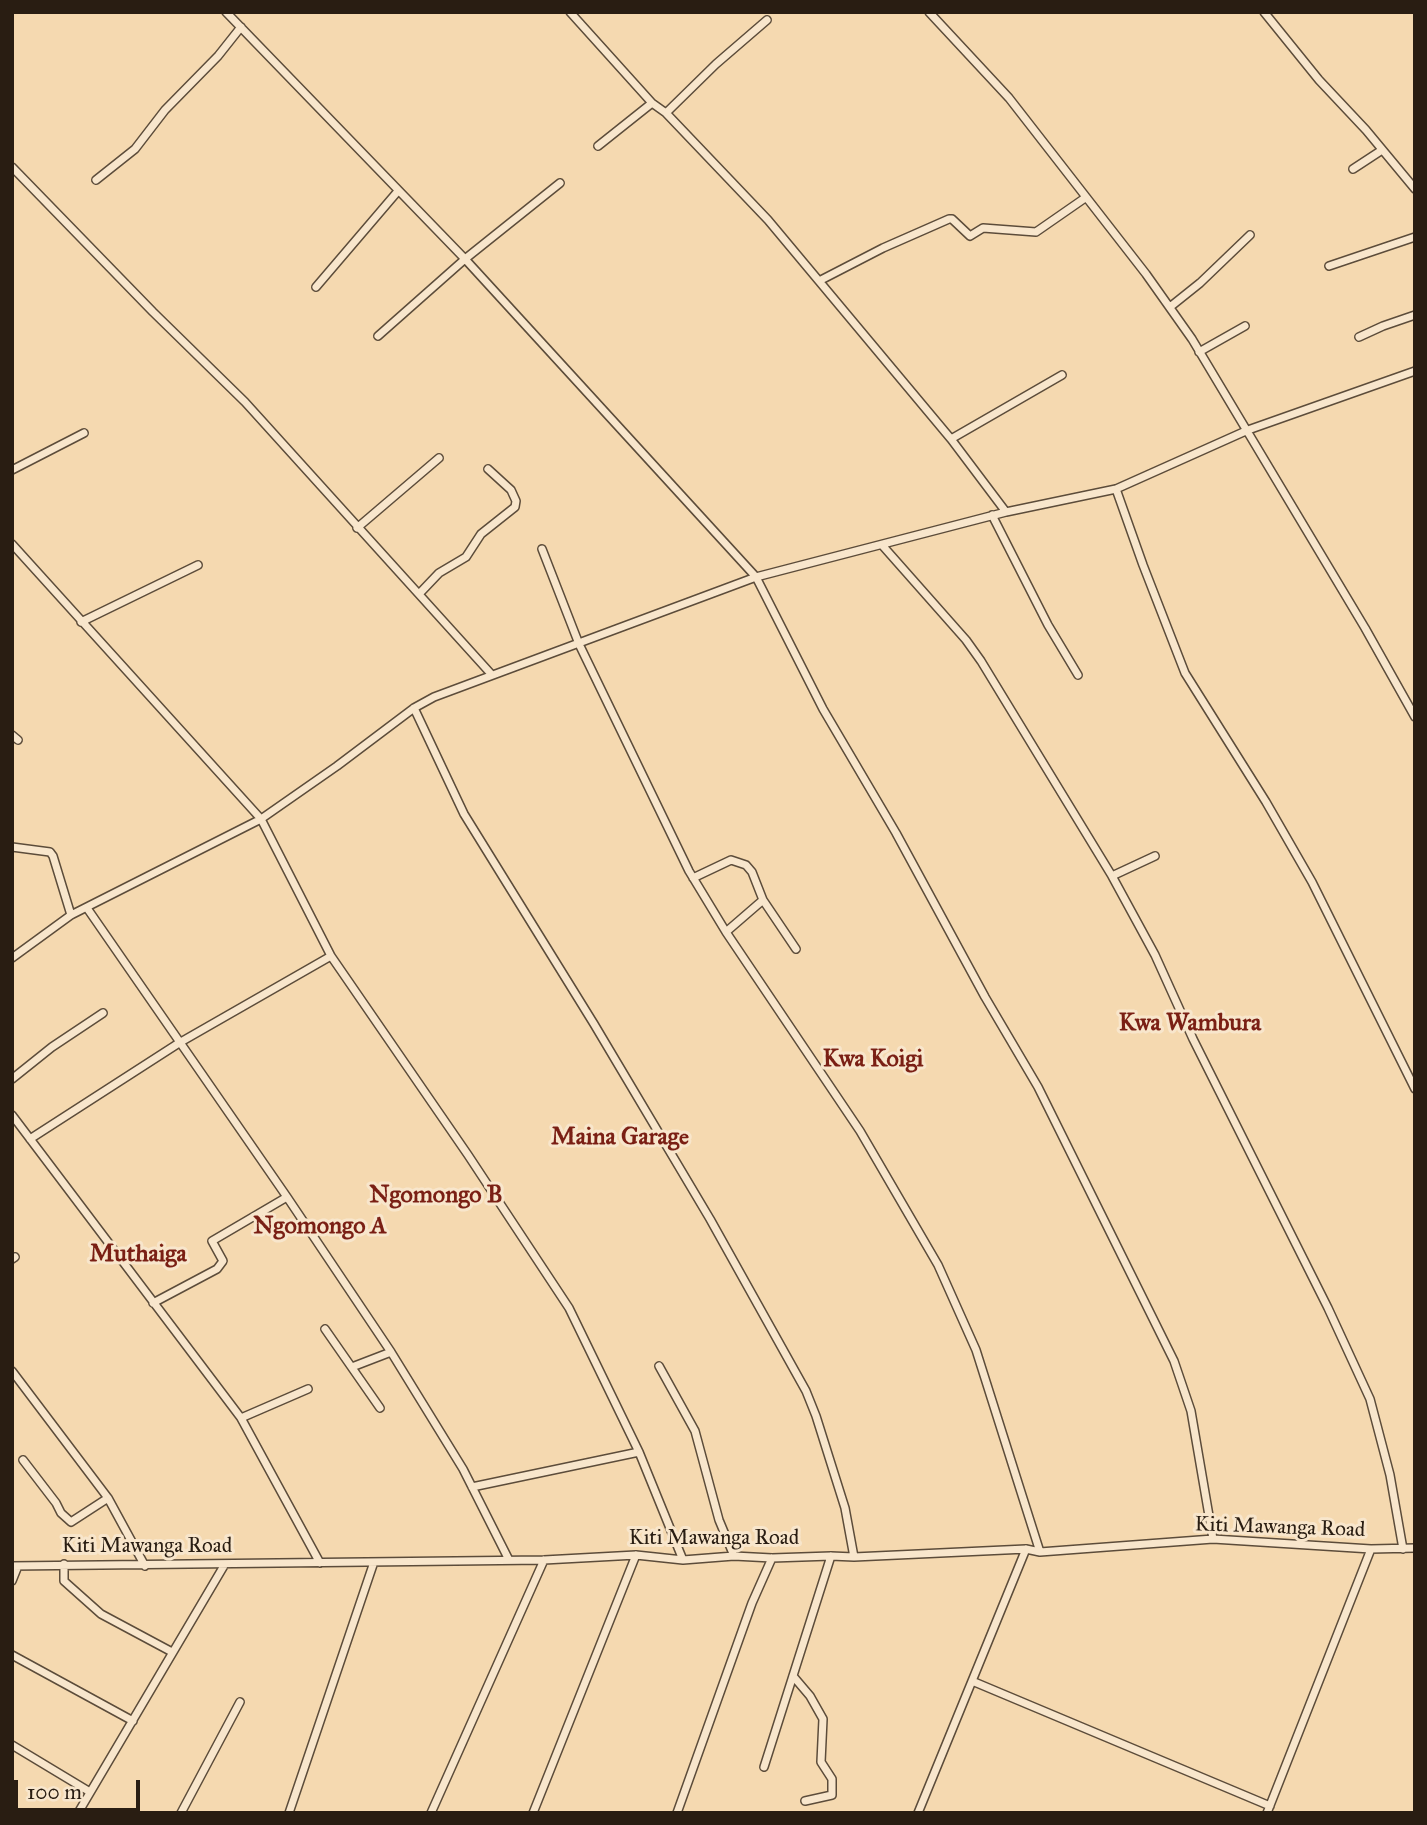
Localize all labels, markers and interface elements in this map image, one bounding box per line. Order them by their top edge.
district label: Kwa Wambura [1119,1010,1261,1038]
district label: Kwa Koigi [823,1046,923,1074]
district label: Maina Garage [551,1124,689,1152]
district label: Ngomongo B [369,1182,503,1210]
district label: Ngomongo A [253,1213,387,1241]
district label: Muthaiga [89,1241,187,1269]
street label: Kiti Mawanga Road [1194,1512,1366,1544]
street label: Kiti Mawanga Road [629,1526,799,1552]
street label: Kiti Mawanga Road [62,1534,232,1560]
scale bar [18,1766,144,1810]
text: 100 m [27,1779,82,1805]

